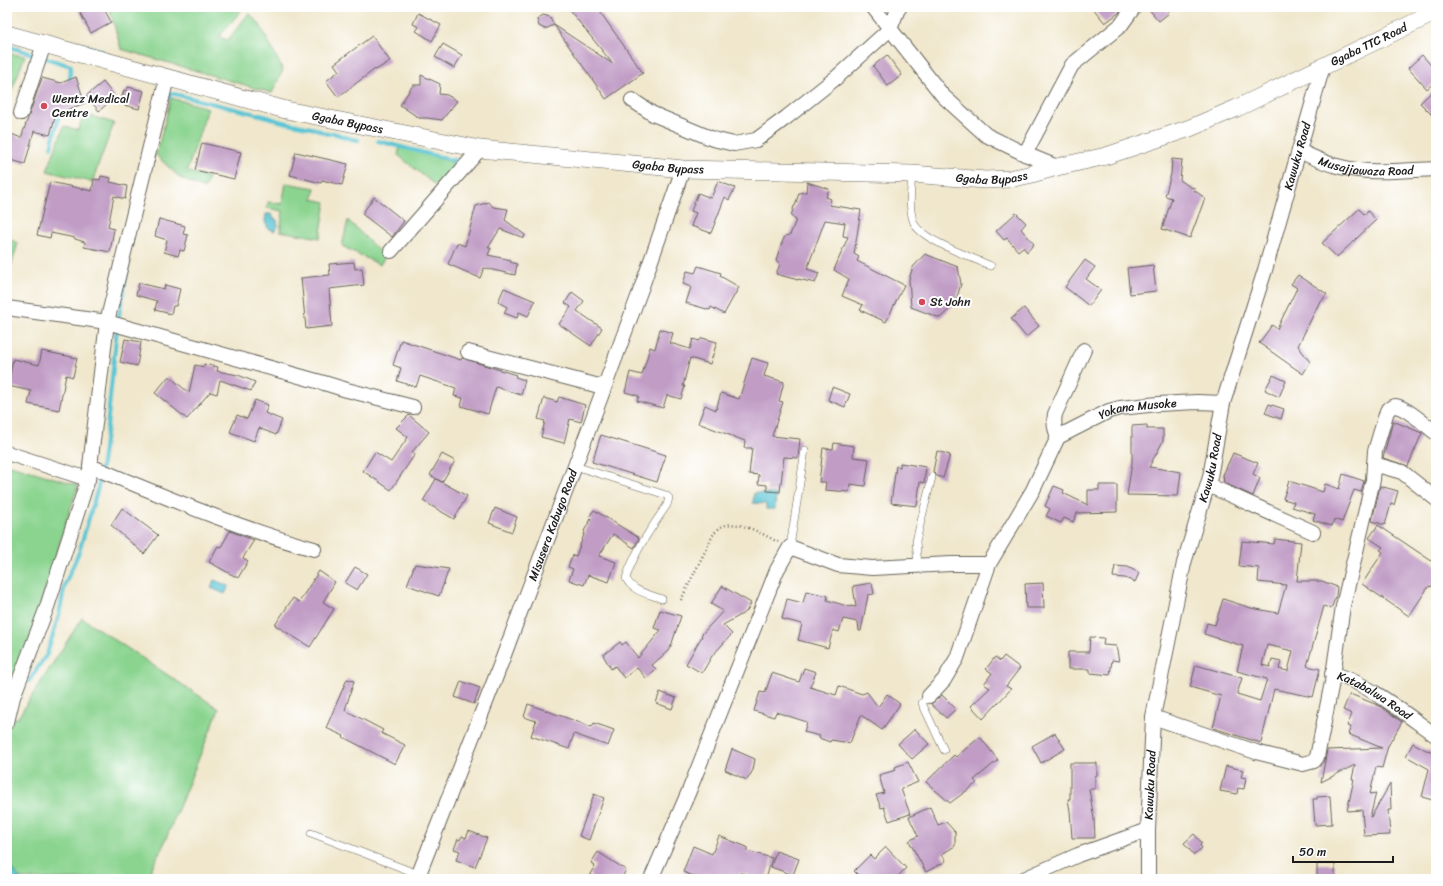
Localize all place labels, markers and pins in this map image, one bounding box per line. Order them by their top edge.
place label: Wentz Medical Centre [52,88,130,124]
marker: Wentz Medical Centre [39,101,49,111]
place label: St John [930,291,971,313]
marker: St John [917,297,927,307]

